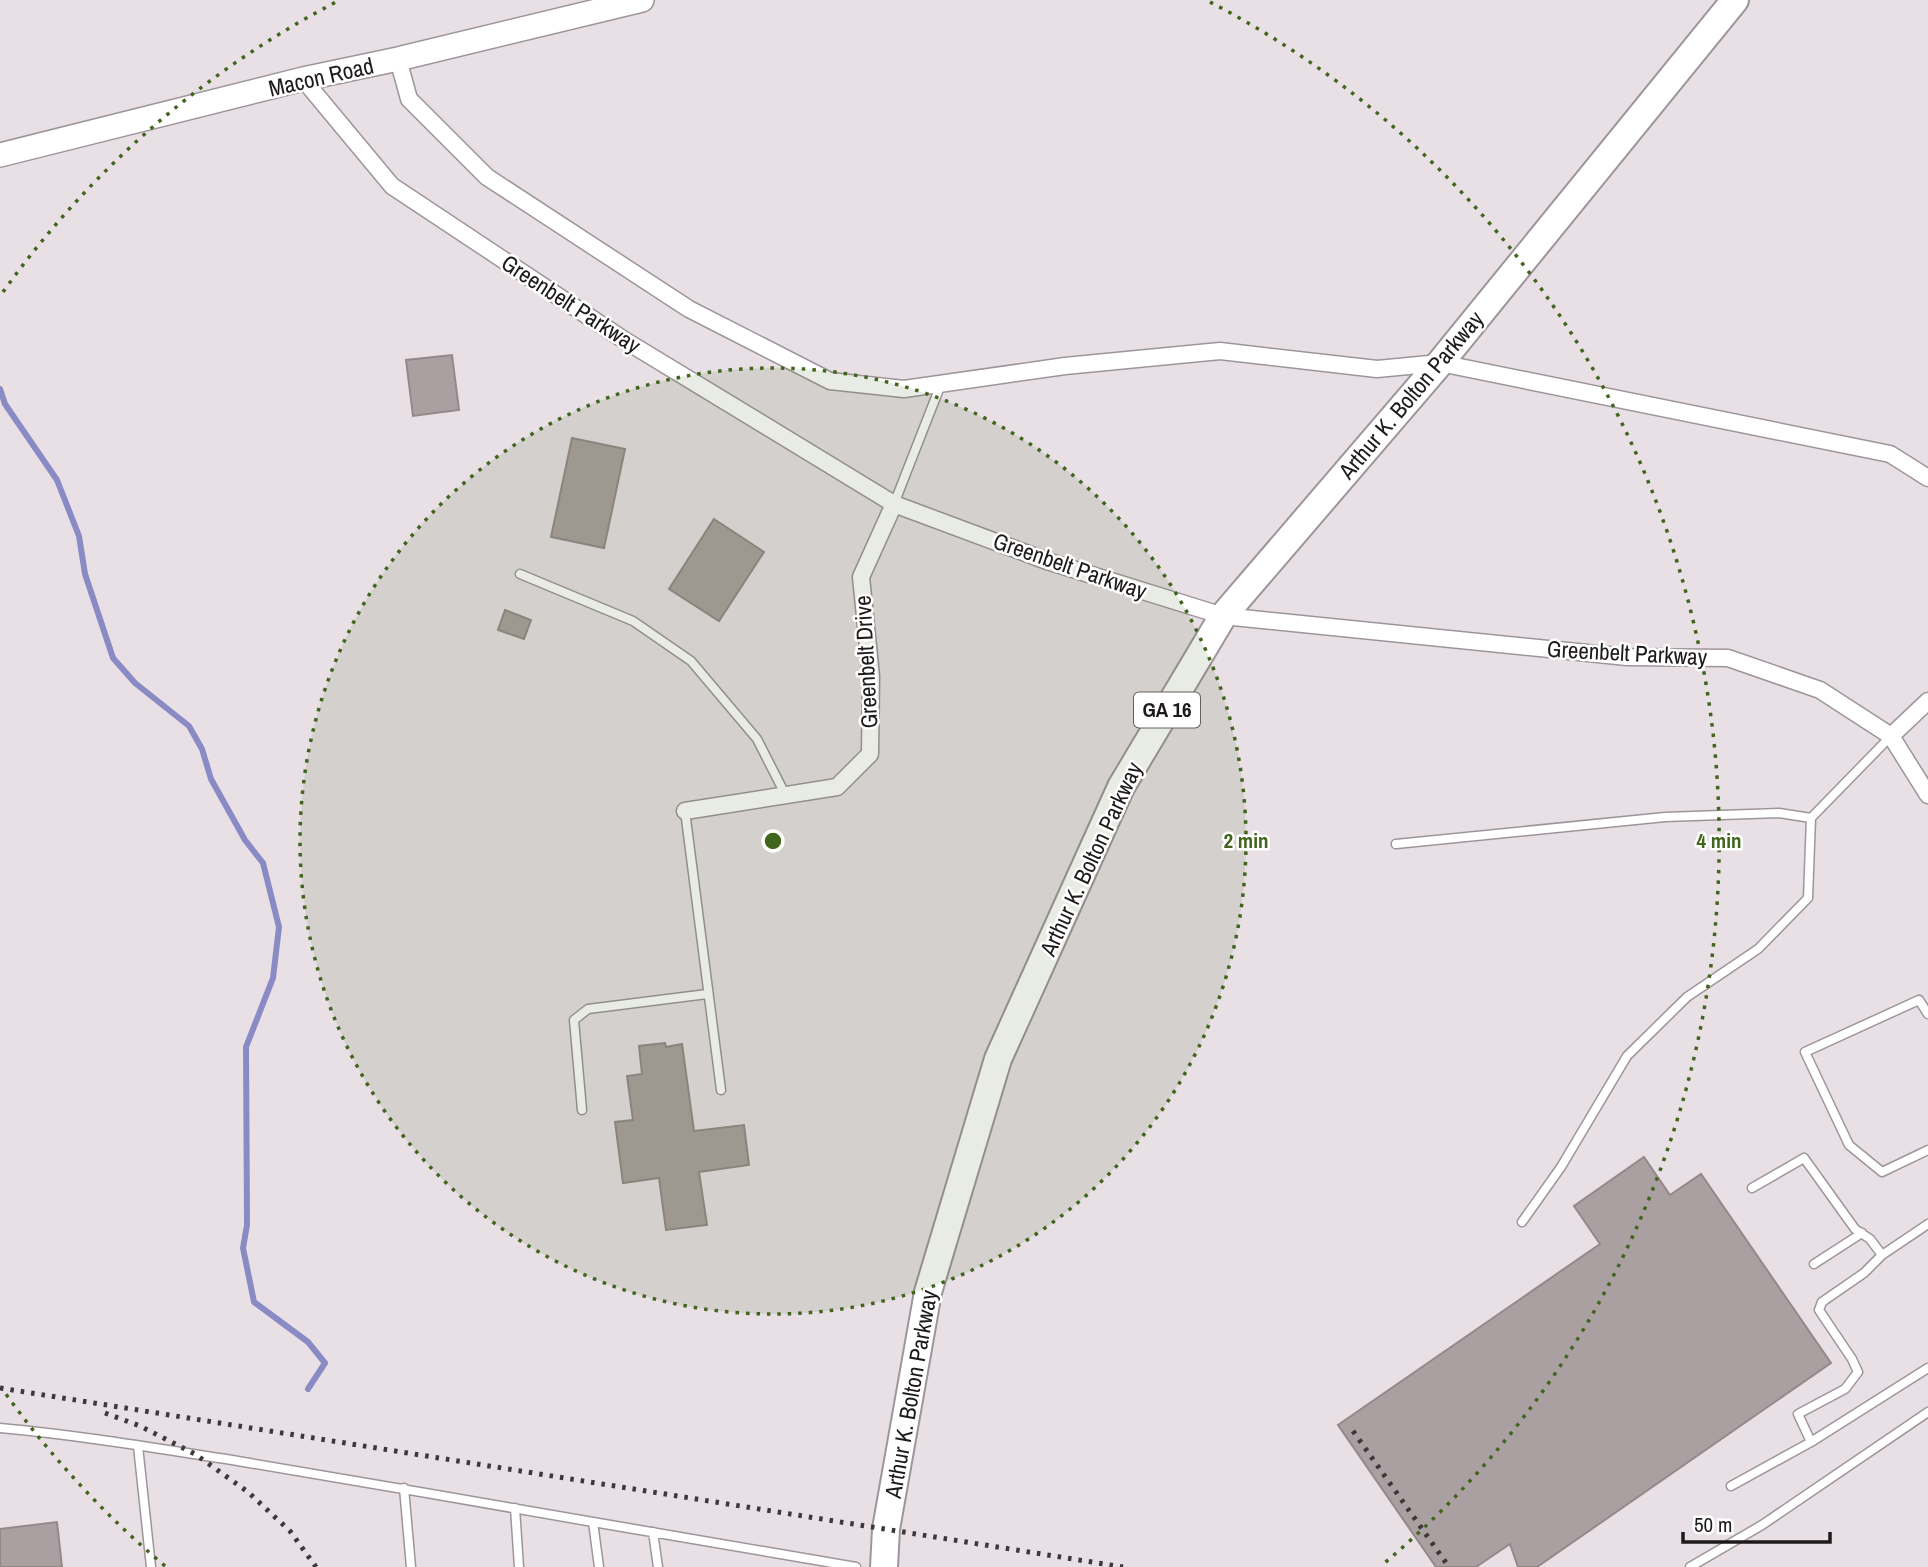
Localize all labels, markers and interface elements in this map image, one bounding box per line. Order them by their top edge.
street label: Macon Road [265,49,376,104]
street label: Greenbelt Parkway [496,247,647,361]
street label: Arthur K. Bolton Parkway [1330,304,1491,486]
street label: Greenbelt Parkway [989,525,1152,606]
street label: Greenbelt Drive [847,595,884,729]
street label: Greenbelt Parkway [1546,633,1708,672]
road number: GA 16 [1134,692,1200,728]
street label: Arthur K. Bolton Parkway [1032,756,1149,962]
text: 2 min [1224,826,1268,855]
text: 4 min [1697,826,1741,855]
centre of rings [761,829,785,853]
street label: Arthur K. Bolton Parkway [877,1287,944,1501]
scale bar [1683,1500,1830,1544]
text: 50 m [1694,1510,1732,1539]

